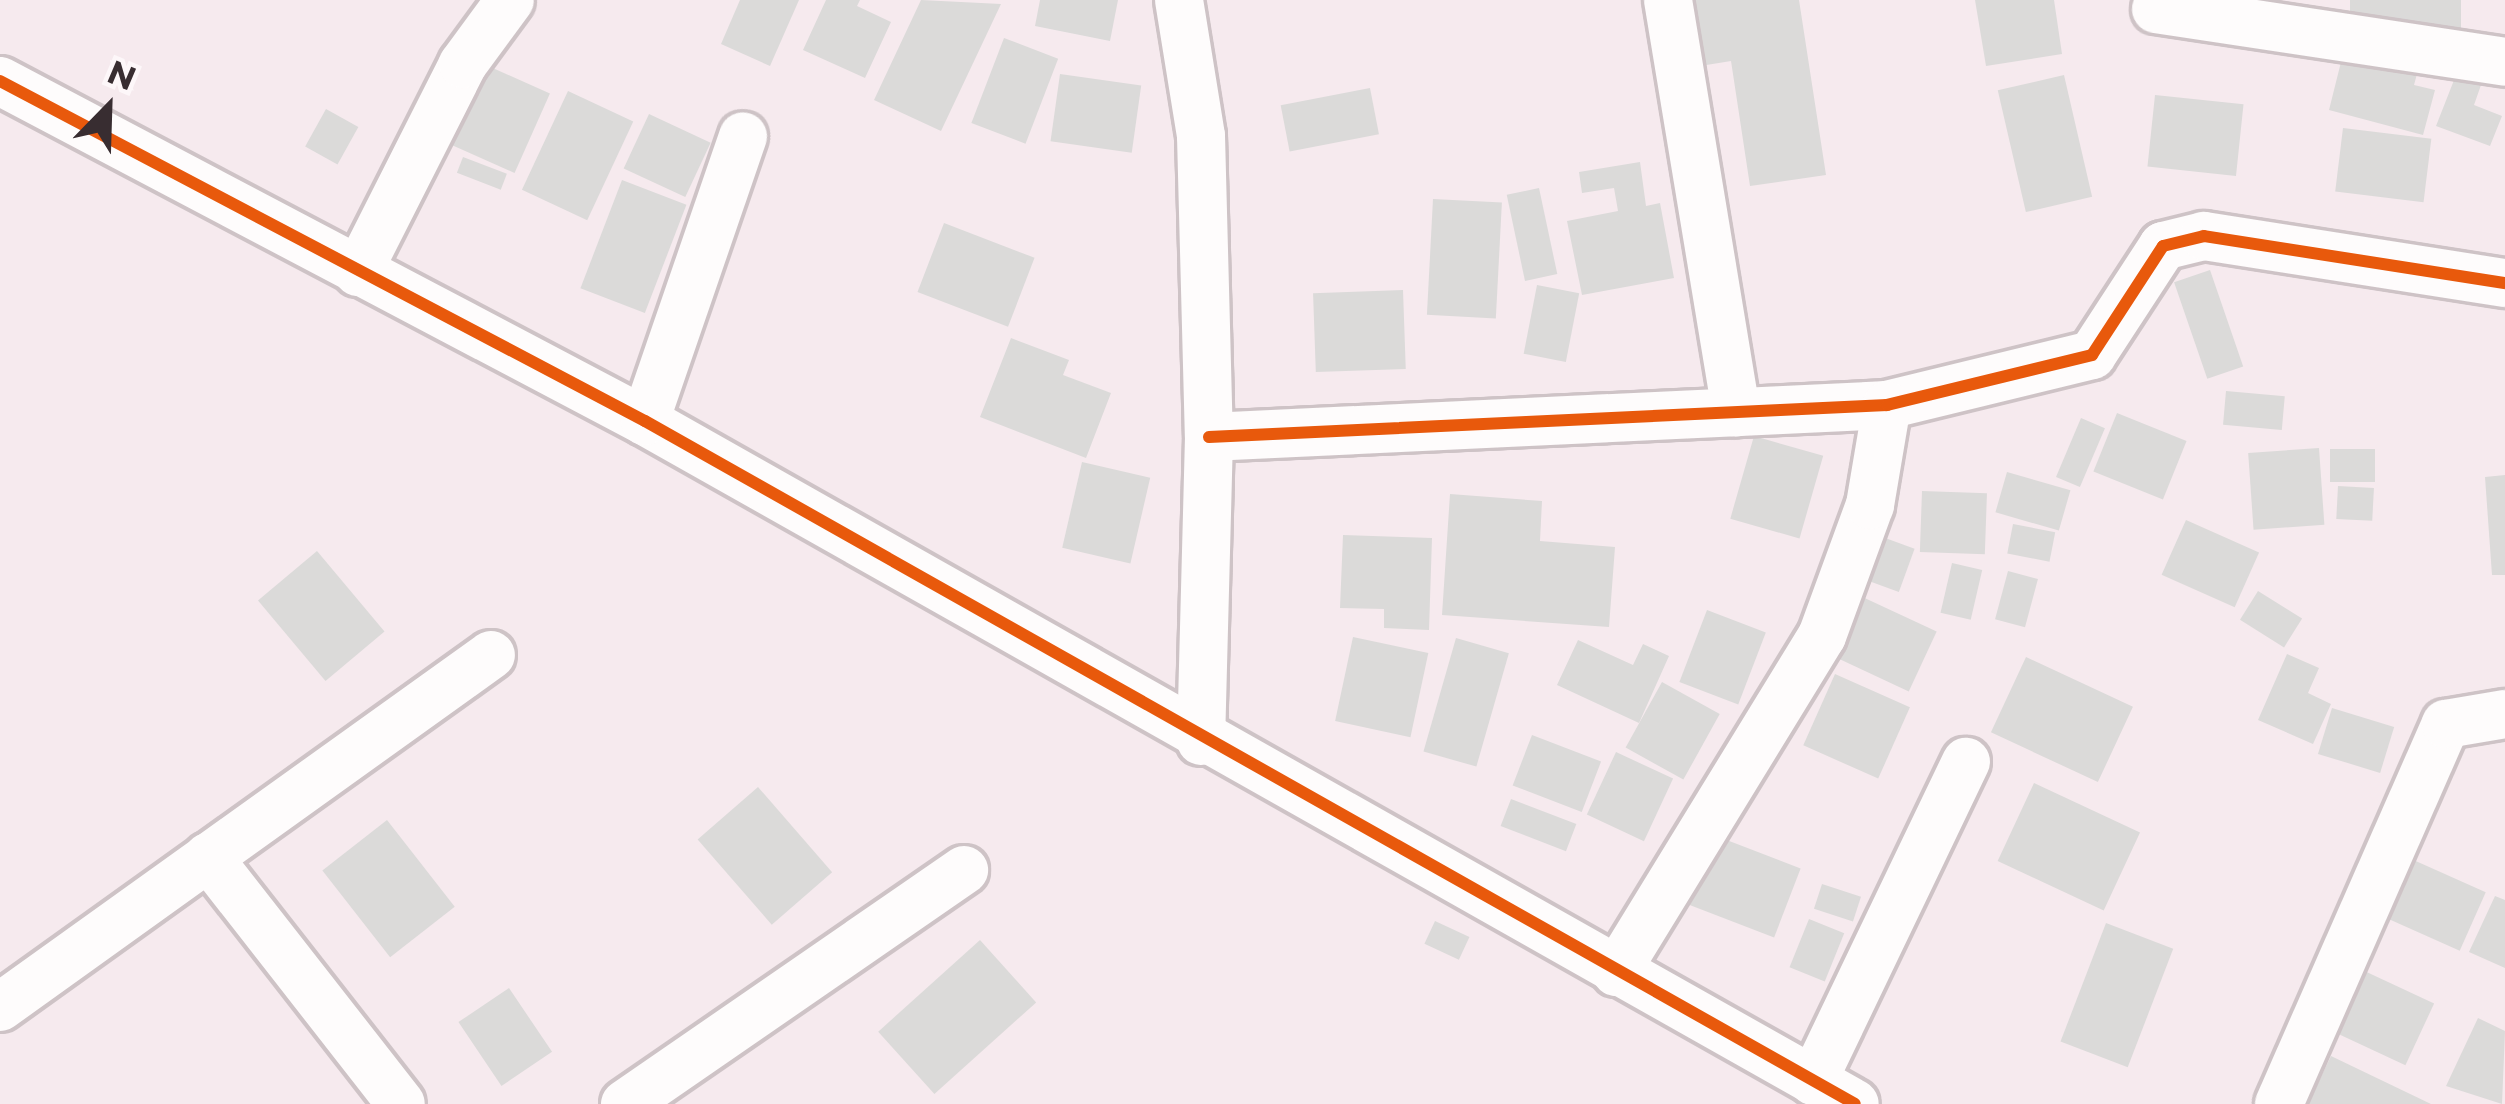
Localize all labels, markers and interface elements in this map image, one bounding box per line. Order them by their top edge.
north arrow [48,48,168,168]
text: N [102,51,142,98]

